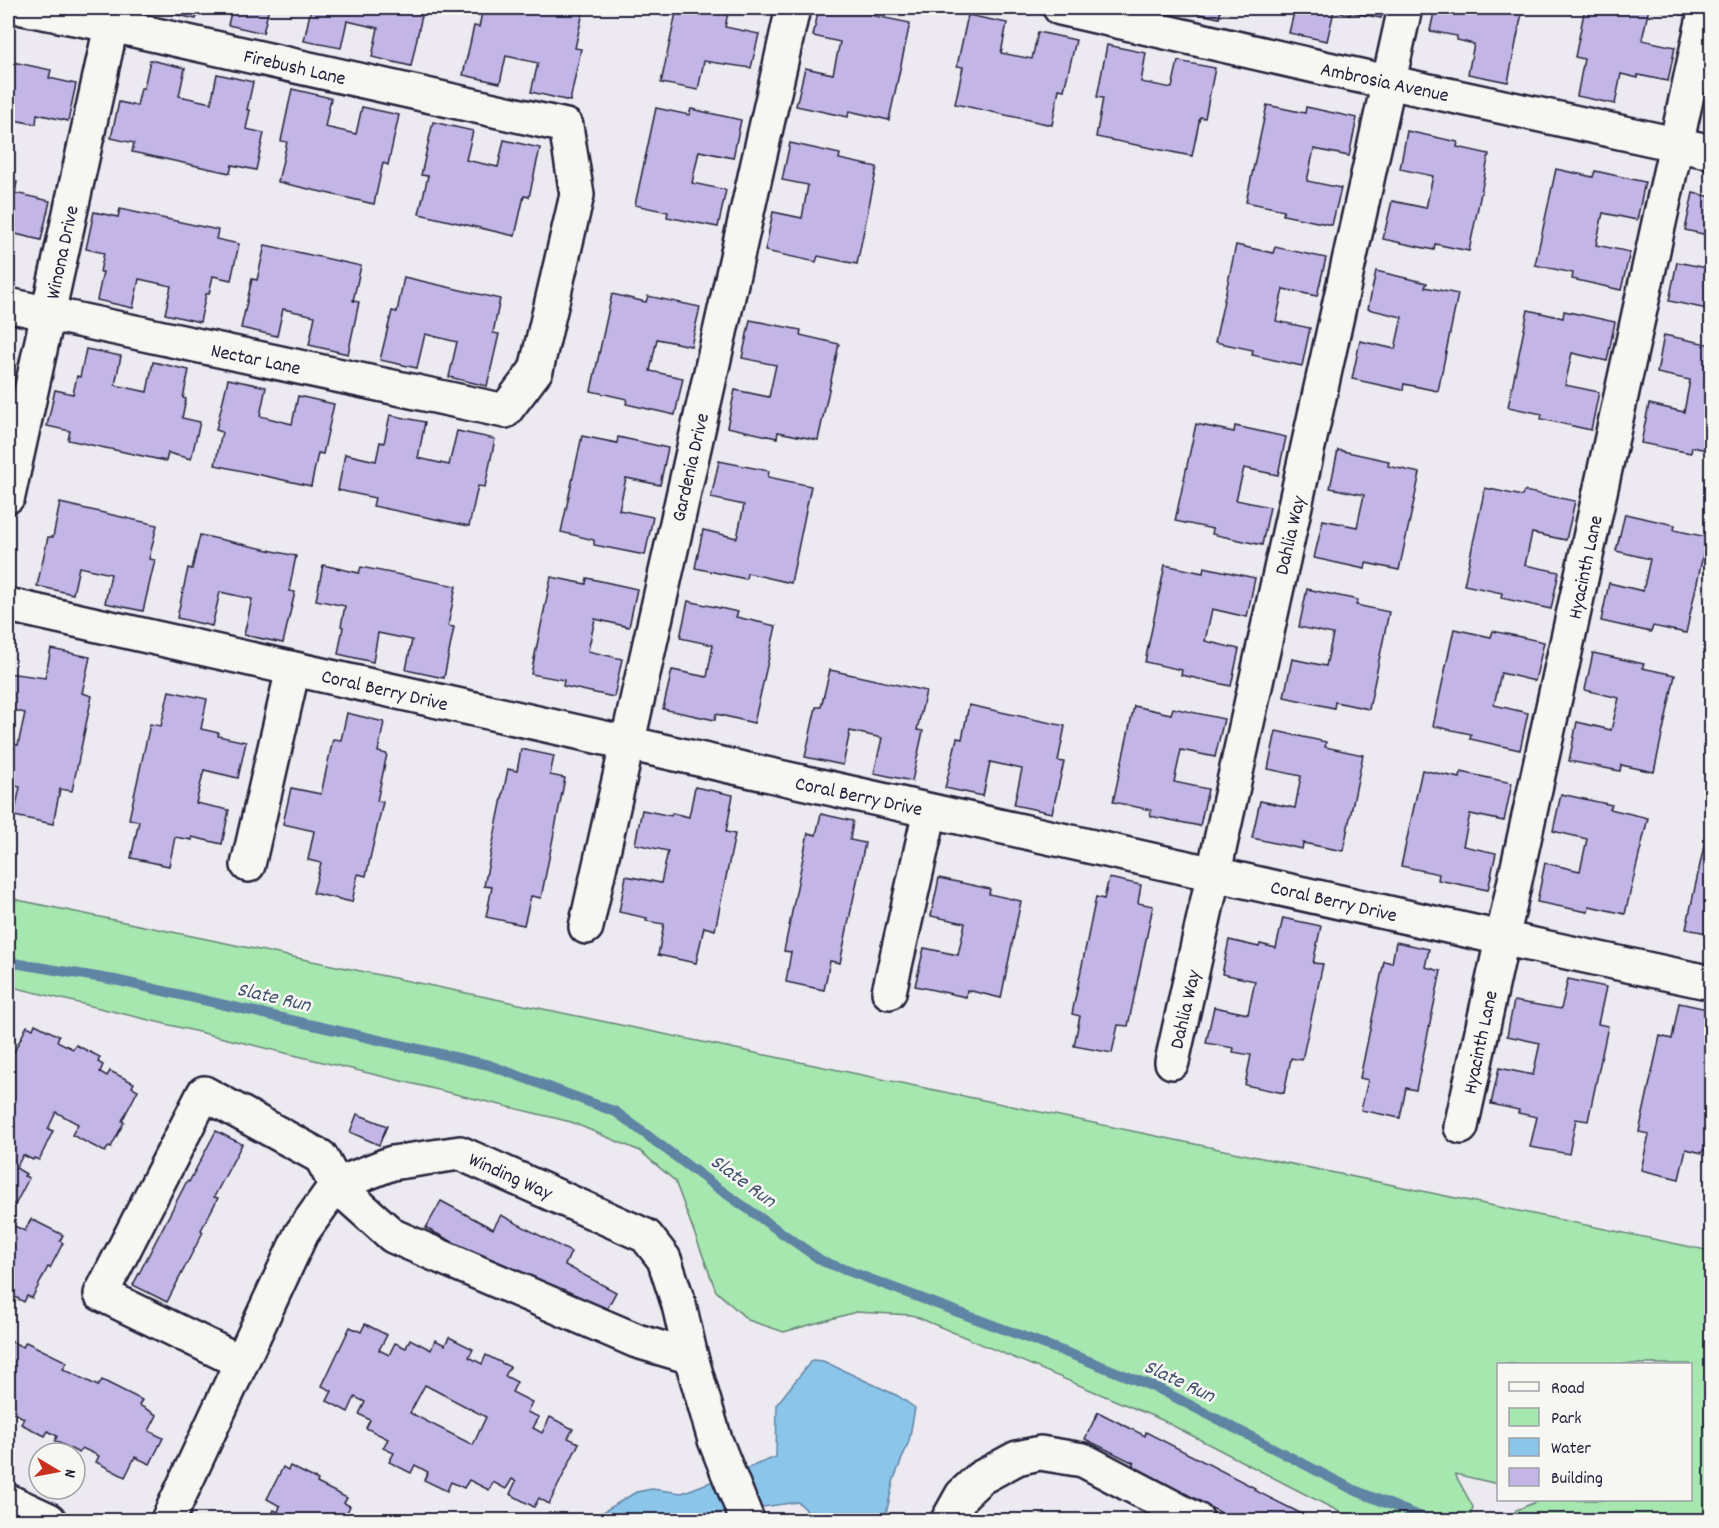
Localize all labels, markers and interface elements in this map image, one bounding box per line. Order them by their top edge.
street label: Firebush Lane [241,44,348,94]
street label: Ambrosia Avenue [1318,57,1451,111]
street label: Winona Drive [40,203,88,302]
street label: Nectar Lane [208,338,303,384]
street label: Gardenia Drive [666,411,718,525]
street label: Dahlia Way [1269,493,1315,578]
street label: Hyacinth Lane [1562,513,1612,622]
street label: Coral Berry Drive [318,664,451,720]
street label: Coral Berry Drive [792,771,925,825]
street label: Coral Berry Drive [1267,875,1400,931]
street label: Dahlia Way [1164,967,1210,1052]
water label: Slate Run [233,976,314,1022]
street label: Hyacinth Lane [1457,988,1507,1097]
street label: Winding Way [463,1147,557,1209]
water label: Slate Run [703,1148,782,1217]
water label: Slate Run [1138,1353,1220,1413]
legend [1497,1363,1692,1501]
text: Road [1551,1377,1585,1402]
text: Park [1551,1407,1582,1432]
text: Water [1551,1437,1591,1462]
north arrow [27,1441,87,1501]
text: N [57,1467,81,1479]
text: Building [1551,1467,1603,1492]

